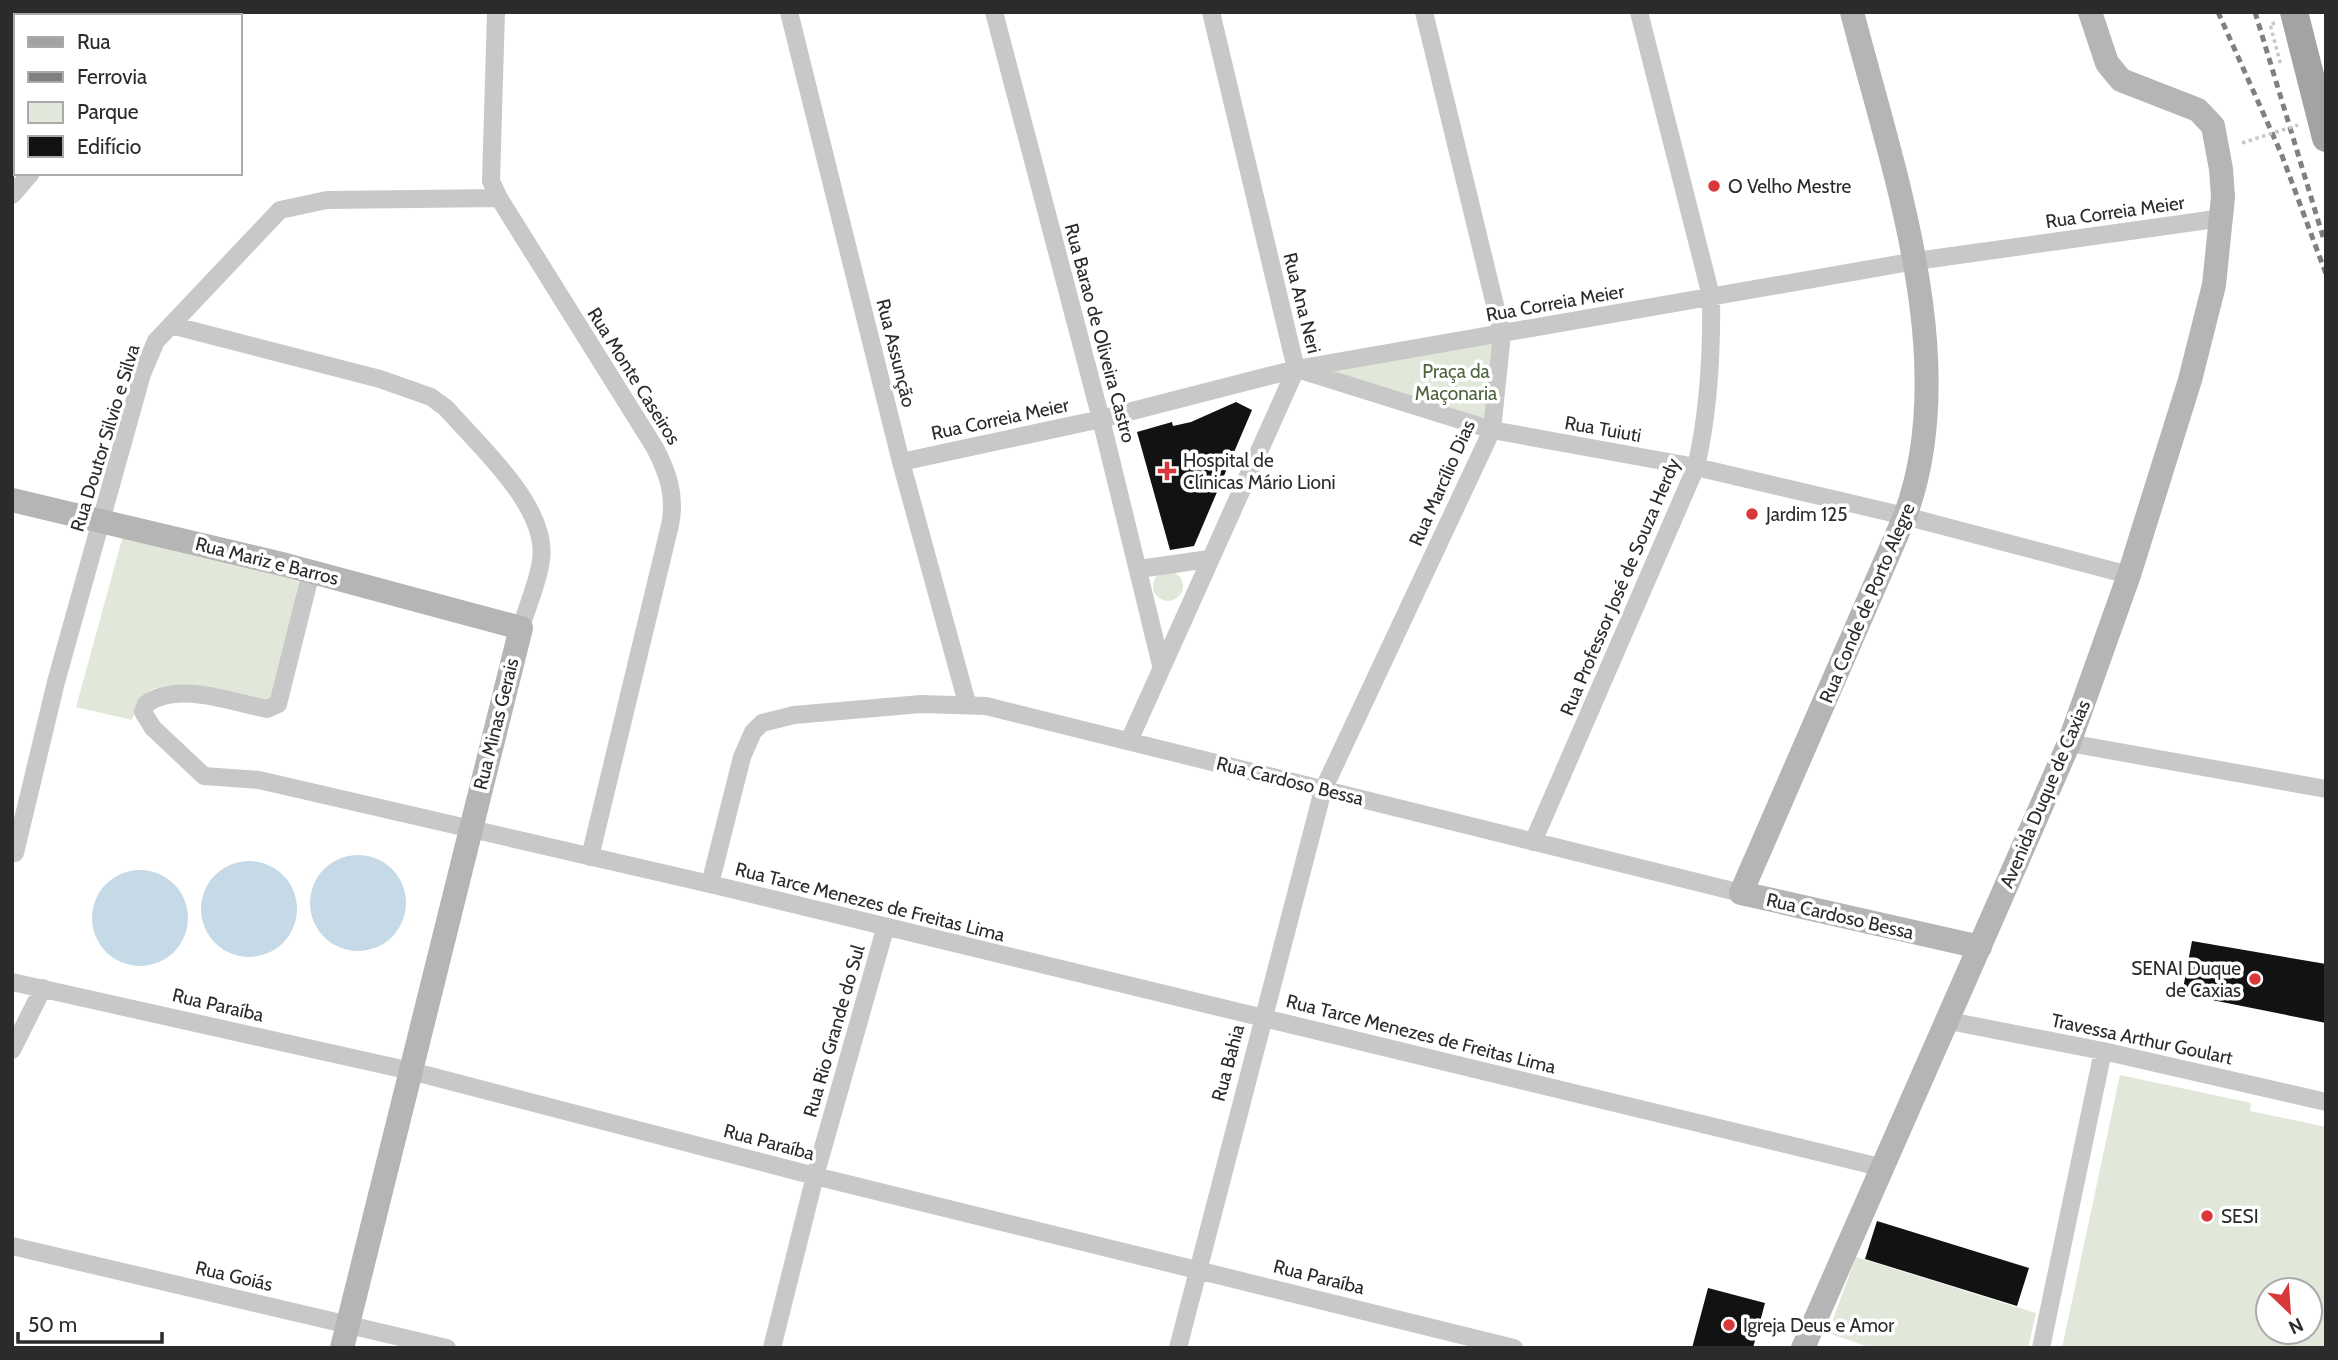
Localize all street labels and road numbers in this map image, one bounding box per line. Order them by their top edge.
street label: Rua Correia Meier [2044,191,2186,233]
street label: Rua Barao de Oliveira Castro [1060,221,1140,445]
street label: Rua Ana Neri [1278,250,1326,356]
street label: Rua Correia Meier [1484,280,1626,326]
street label: Rua Assunção [871,296,921,410]
street label: Rua Monte Caseiros [582,303,686,449]
street label: Rua Doutor Silvio e Silva [66,341,144,535]
street label: Rua Correia Meier [929,393,1071,445]
street label: Rua Tuiuti [1563,411,1643,447]
street label: Rua Marcílio Dias [1404,416,1480,550]
street label: Rua Professor José de Souza Herdy [1555,454,1685,719]
street label: Rua Conde de Porto Alegre [1814,499,1920,706]
street label: Rua Mariz e Barros [193,532,341,590]
street label: Rua Minas Gerais [469,656,524,792]
street label: Avenida Duque de Caxias [1995,696,2095,892]
street label: Rua Cardoso Bessa [1214,752,1366,810]
street label: Rua Tarce Menezes de Freitas Lima [733,857,1007,947]
street label: Rua Cardoso Bessa [1764,888,1916,944]
street label: Rua Rio Grande do Sul [798,942,870,1120]
street label: Rua Paraíba [170,983,266,1027]
street label: Rua Tarce Menezes de Freitas Lima [1284,989,1558,1079]
street label: Travessa Arthur Goulart [2049,1009,2235,1070]
street label: Rua Bahia [1207,1022,1249,1104]
street label: Rua Paraíba [721,1119,817,1165]
street label: Rua Paraíba [1271,1255,1367,1299]
street label: Rua Goiás [193,1256,275,1296]

